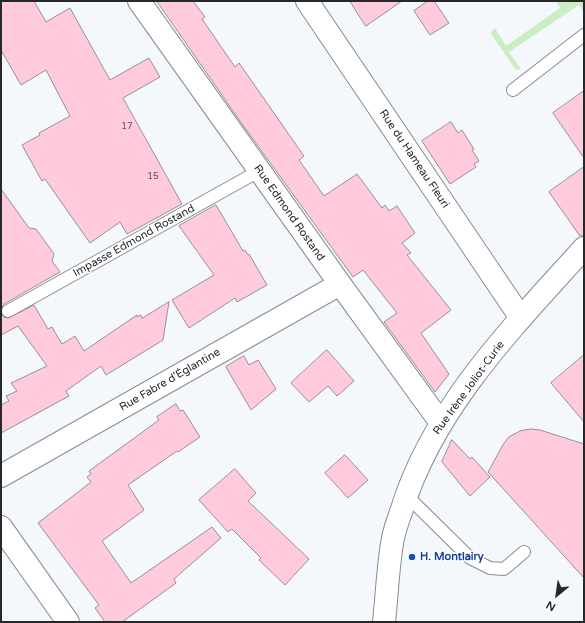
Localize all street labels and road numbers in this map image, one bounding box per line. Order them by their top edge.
street label: Rue du Hameau Fleuri [376,107,452,211]
street label: Rue Edmond Rostand [251,162,327,264]
street label: Impasse Edmond Rostand [71,202,197,280]
street label: Rue Irène Joliot-Curie [431,339,507,437]
street label: Rue Fabre d'Églantine [117,346,223,414]

